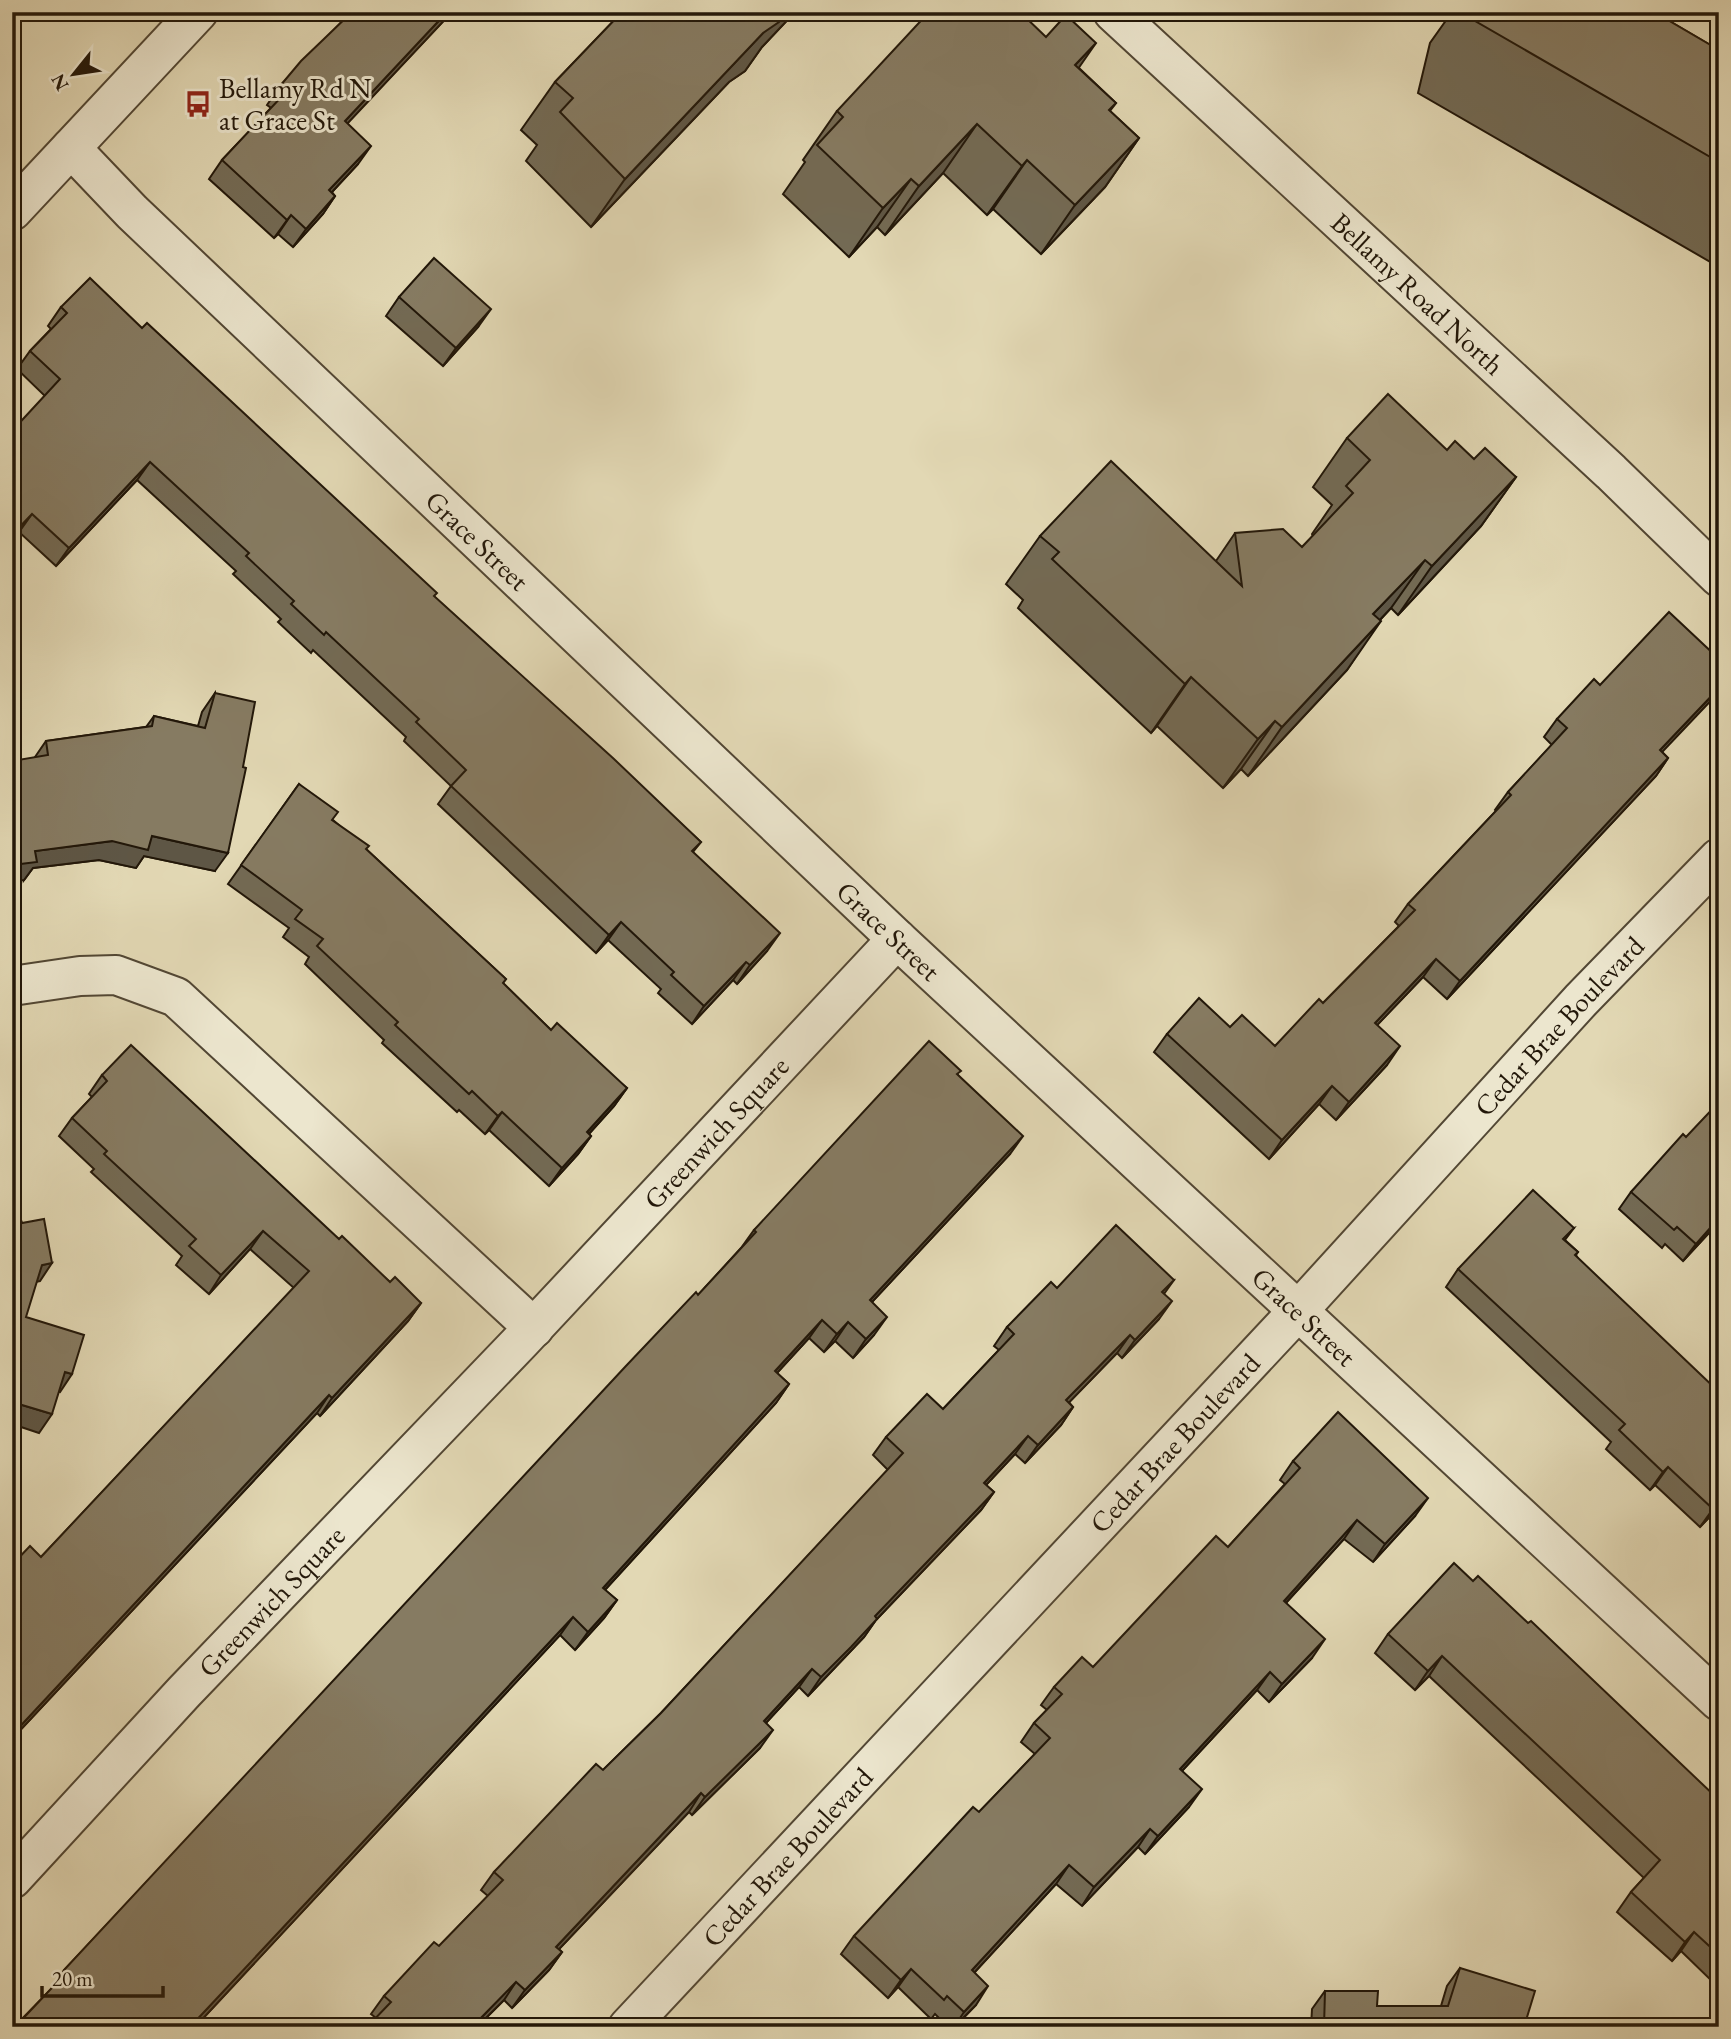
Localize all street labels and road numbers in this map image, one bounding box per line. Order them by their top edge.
street label: Bellamy Road North [1324,205,1512,383]
street label: Grace Street [418,483,537,598]
street label: Grace Street [829,873,948,988]
street label: Cedar Brae Boulevard [1466,928,1652,1124]
street label: Greenwich Square [636,1048,796,1217]
street label: Grace Street [1244,1259,1364,1374]
street label: Cedar Brae Boulevard [1082,1345,1268,1540]
street label: Greenwich Square [190,1518,352,1685]
street label: Cedar Brae Boulevard [694,1759,881,1954]

